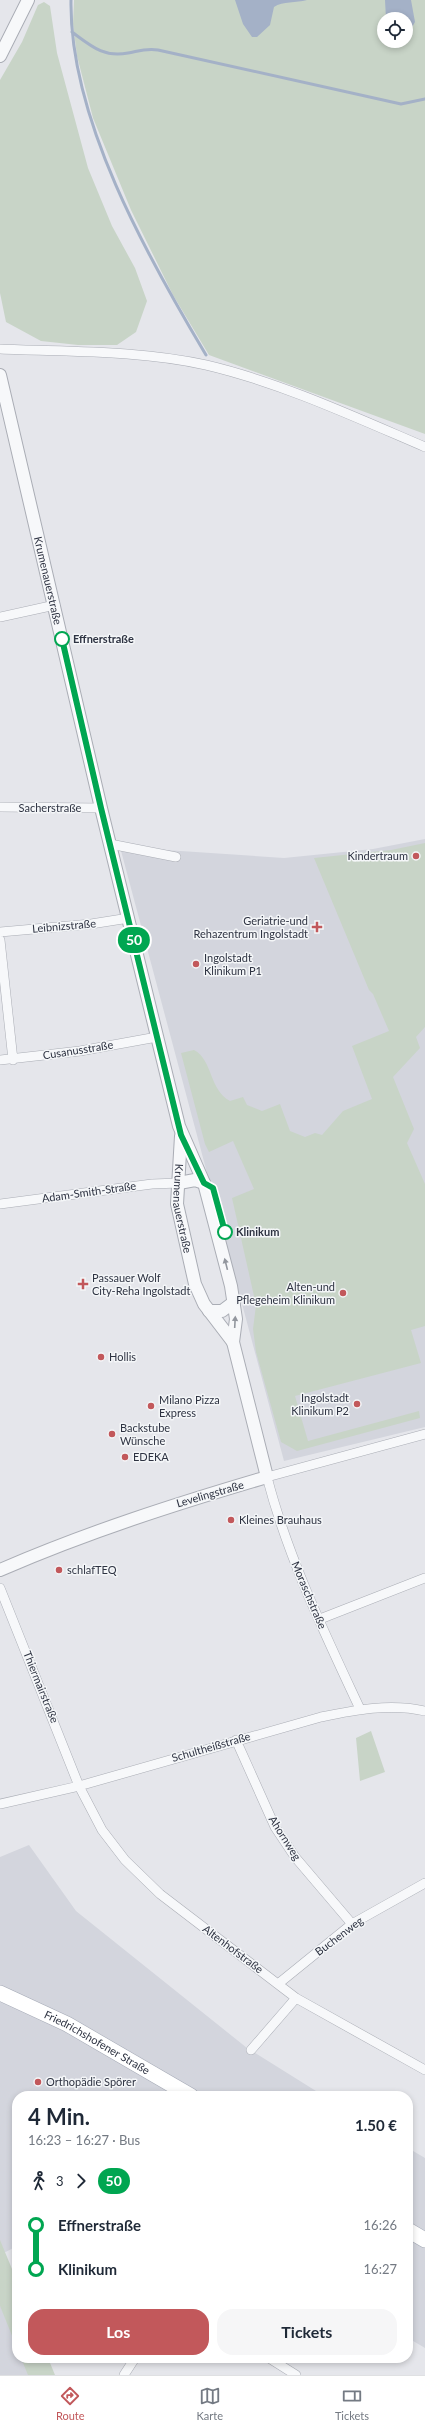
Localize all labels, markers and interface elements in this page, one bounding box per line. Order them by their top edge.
map controls [377,12,413,48]
button: locate [377,12,413,48]
street label: Krumenauerstraße [32,535,65,626]
marker: Effnerstraße [54,631,70,647]
place label: Effnerstraße [73,632,134,645]
street label: Sacherstraße [19,801,82,814]
place label: Kindertraum [347,849,408,862]
marker: Kindertraum [411,851,421,861]
place label: Geriatrie-und Rehazentrum Ingolstadt [193,914,308,940]
street label: Leibnizstraße [32,916,97,935]
marker: Geriatrie-und Rehazentrum Ingolstadt [311,921,323,933]
line badge: 50 [116,927,152,953]
text: 50 [126,931,142,948]
place label: Ingolstadt Klinikum P1 [204,951,262,977]
marker: Ingolstadt Klinikum P1 [191,959,201,969]
street label: Cusanusstraße [42,1038,114,1061]
street label: Krumenauerstraße [171,1164,195,1254]
street label: Adam-Smith-Straße [41,1178,137,1205]
marker: Klinikum [217,1224,233,1240]
place label: Klinikum [236,1225,279,1238]
one-way arrow [223,1258,229,1270]
place label: Passauer Wolf City-Reha Ingolstadt [92,1271,190,1297]
marker: Passauer Wolf City-Reha Ingolstadt [77,1278,89,1290]
place label: Alten-und Pflegeheim Klinikum [236,1280,335,1306]
marker: Alten-und Pflegeheim Klinikum [338,1288,348,1298]
one-way arrow [232,1316,239,1328]
place label: Hollis [109,1350,136,1363]
marker: Hollis [96,1352,106,1362]
place label: Ingolstadt Klinikum P2 [291,1391,349,1417]
place label: Milano Pizza Express [159,1393,220,1419]
marker: Ingolstadt Klinikum P2 [352,1399,362,1409]
marker: Milano Pizza Express [146,1401,156,1411]
place label: Backstube Wünsche [120,1421,170,1447]
marker: Backstube Wünsche [107,1429,117,1439]
place label: EDEKA [133,1450,169,1463]
marker: EDEKA [120,1452,130,1462]
street label: Levelingstraße [175,1478,245,1509]
place label: Kleines Brauhaus [239,1513,322,1526]
marker: Kleines Brauhaus [226,1515,236,1525]
street label: Moraschstraße [289,1559,330,1631]
place label: schlafTEQ [67,1563,117,1576]
marker: schlafTEQ [54,1565,64,1575]
street label: Thiermairstraße [21,1649,62,1725]
street label: Schultheißstraße [170,1729,252,1764]
street label: Ahornweg [267,1813,304,1863]
street label: Buchenweg [312,1913,365,1958]
street label: Altenhofstraße [201,1922,266,1976]
street label: Friedrichshofener Straße [42,2007,152,2077]
place label: Orthopädie Spörer [46,2075,136,2088]
marker: Orthopädie Spörer [33,2077,43,2087]
text: 4 Min. [28,2103,90,2130]
text: 1.50 € [355,2116,397,2134]
text: 16:23 – 16:27 · Bus [28,2132,140,2148]
icon: walk [28,2170,50,2192]
icon: forward [70,2170,92,2192]
text: 50 [106,2172,122,2189]
text: 3 [56,2173,64,2189]
text: Effnerstraße [58,2216,141,2234]
text: 16:26 [364,2217,397,2233]
text: Klinikum [58,2260,117,2278]
text: 16:27 [364,2261,397,2277]
button: Los [28,2309,209,2355]
button: Tickets [217,2309,397,2355]
tab: Route [56,2385,85,2422]
tab: Karte [197,2385,223,2422]
tab: Tickets [335,2385,369,2422]

